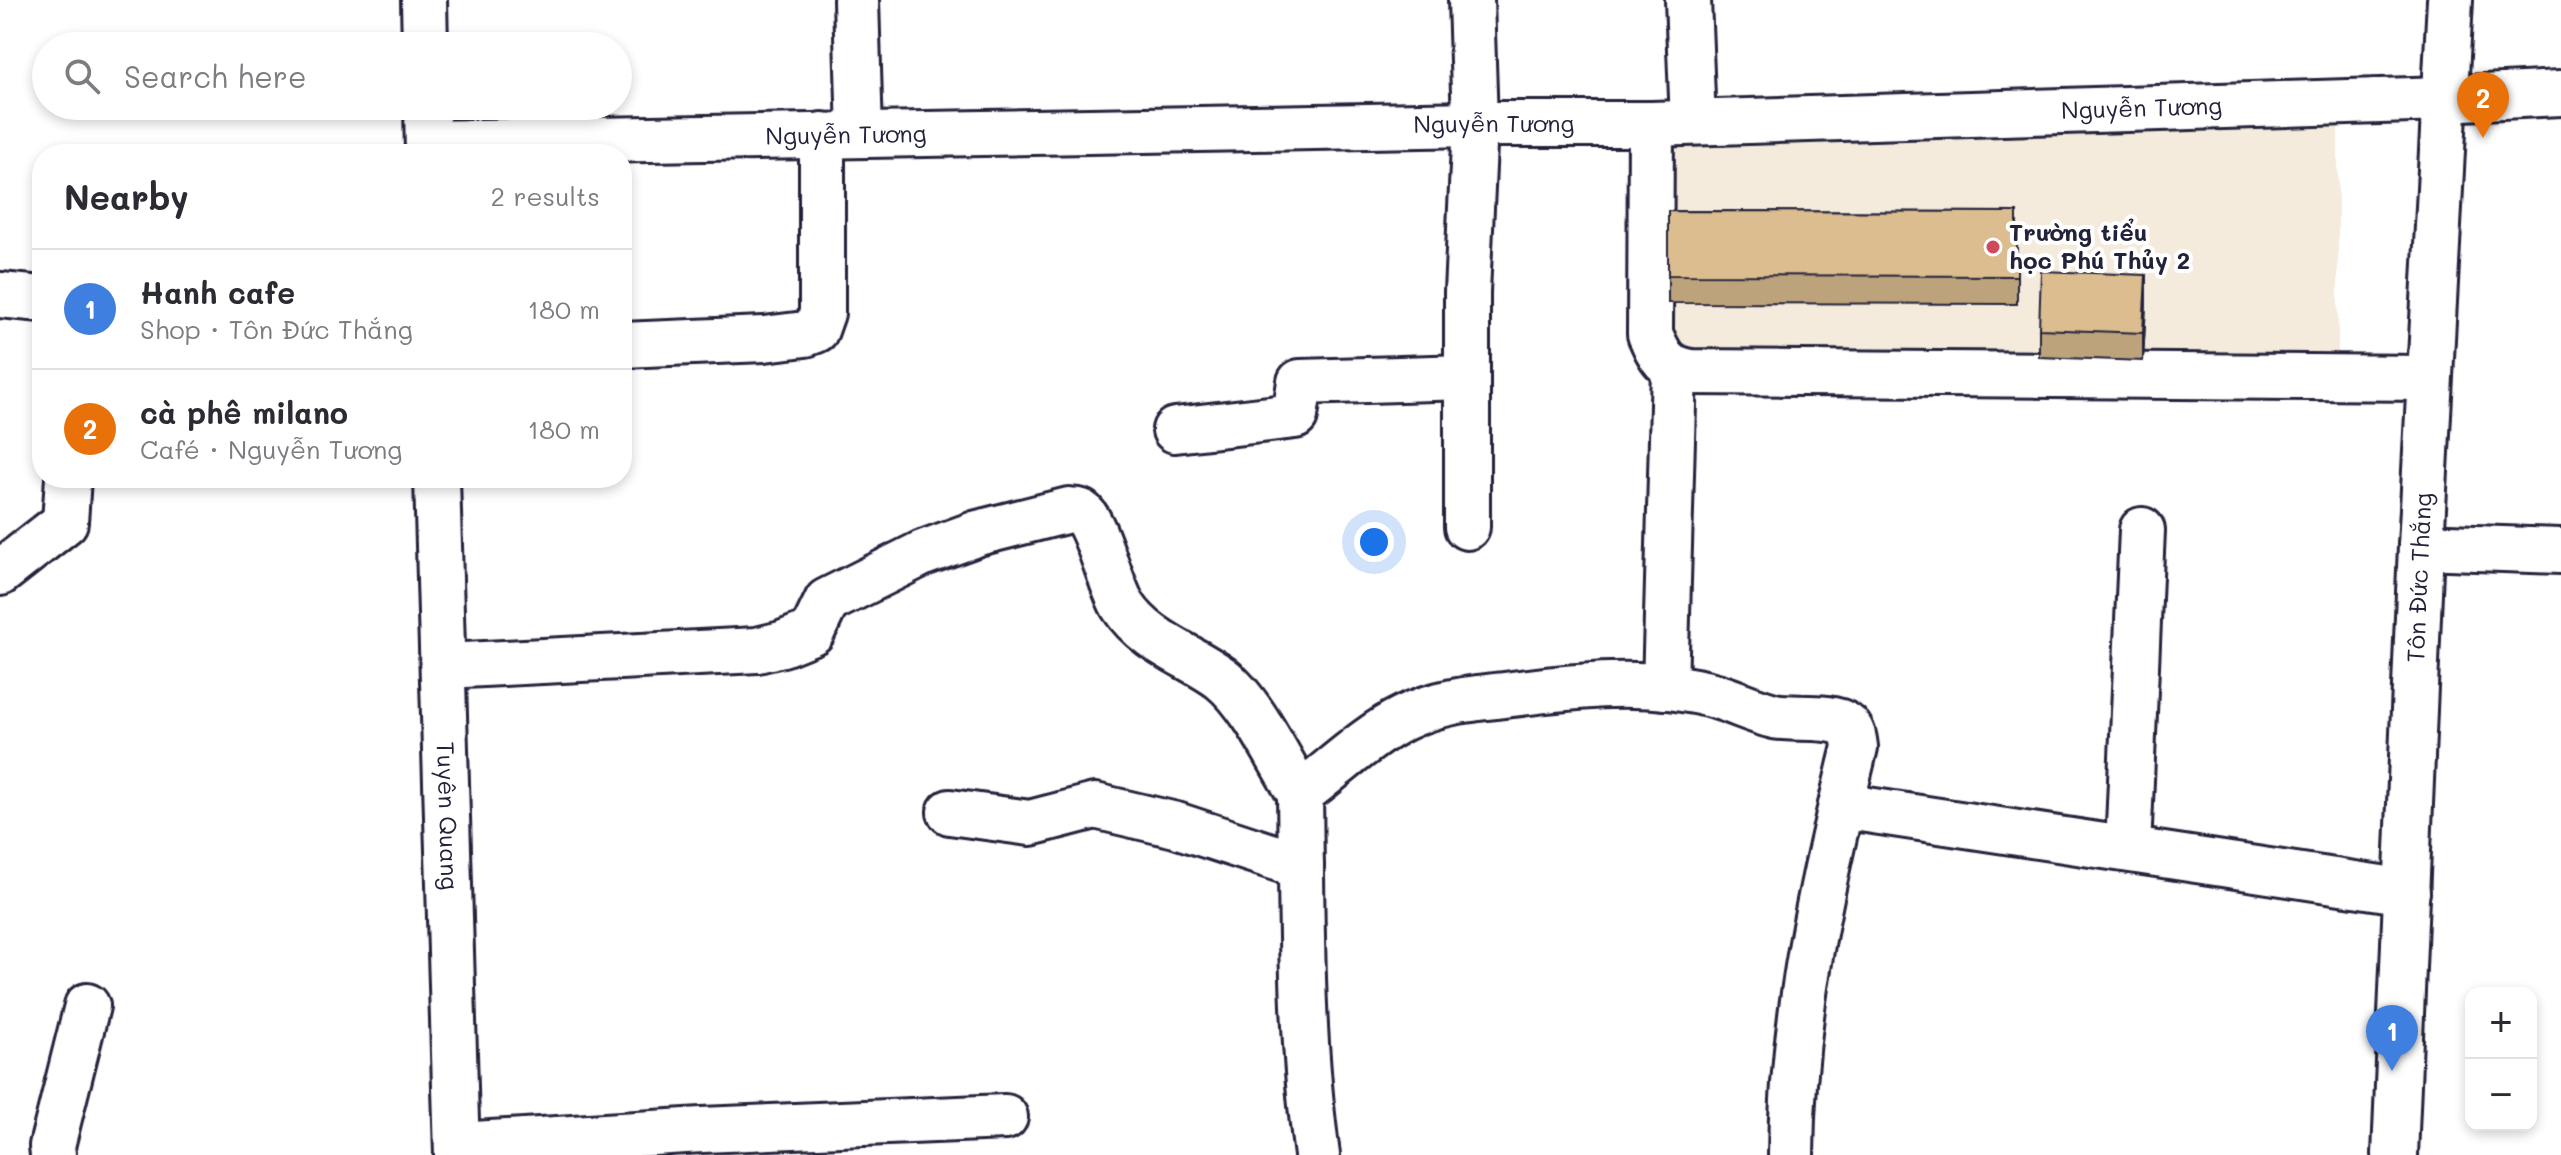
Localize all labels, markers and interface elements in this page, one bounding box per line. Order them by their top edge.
search box [32,32,632,120]
icon: search [60,54,104,98]
text: Search here [124,56,307,96]
pin: 2 [2457,72,2509,138]
street label: Nguyễn Tương [2061,89,2223,125]
street label: Nguyễn Tương [1413,107,1574,139]
street label: Nguyễn Tương [765,117,927,151]
text: Nearby [64,174,189,219]
text: 2 results [491,179,600,213]
place label: Trường tiểu học Phú Thủy 2 [2009,216,2190,275]
marker: Trường tiểu học Phú Thủy 2 [1984,238,2002,256]
text: Hanh cafe [140,272,295,312]
text: 1 [84,292,96,326]
text: 180 m [528,292,600,326]
text: Shop · Tôn Đức Thắng [140,312,413,346]
text: cà phê milano [140,392,348,432]
text: 2 [83,412,97,446]
text: 180 m [528,412,600,446]
text: Café · Nguyễn Tương [140,432,402,466]
street label: Tôn Đức Thắng [2399,492,2438,663]
your location [1354,522,1394,562]
street label: Tuyên Quang [431,741,466,891]
map controls [2465,987,2537,1131]
button: + [2465,987,2537,1059]
pin: 1 [2366,1005,2418,1071]
button: − [2465,1059,2537,1131]

